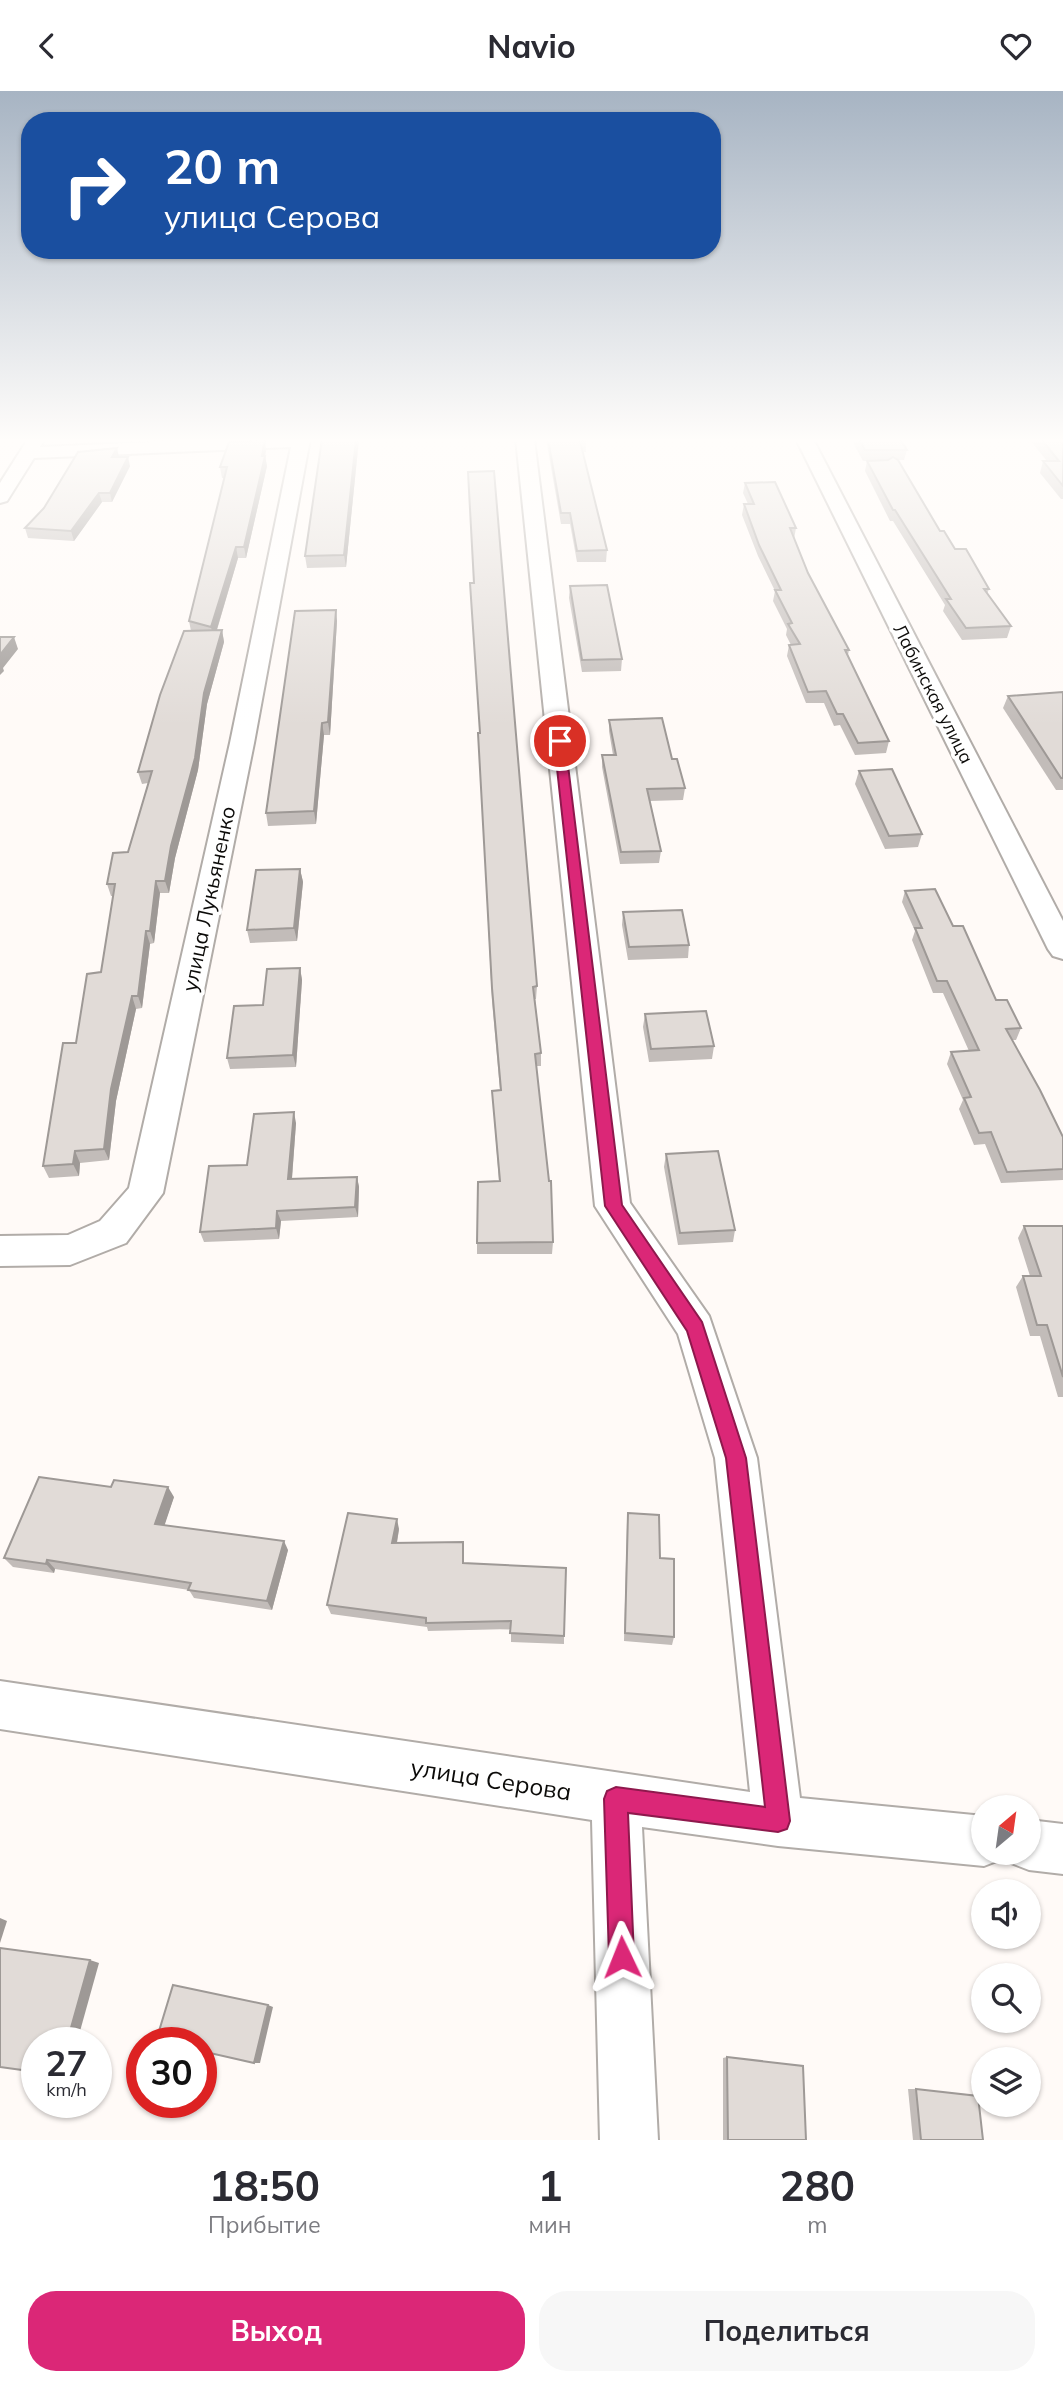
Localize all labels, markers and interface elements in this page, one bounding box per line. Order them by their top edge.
text: Navio [487,26,576,66]
icon: back [28,27,66,65]
icon: heart [997,27,1035,65]
text: 20 m [164,135,280,196]
icon: right [49,140,140,231]
text: улица Серова [164,196,380,236]
street label: Лабинская улица [888,620,979,767]
pin [530,711,590,771]
icon: arrive [541,722,579,760]
street label: улица Лукьяненко [176,804,240,994]
street label: улица Серова [409,1752,574,1807]
north arrow [971,1795,1041,1865]
map controls [971,1795,1041,2117]
button: sound [971,1879,1041,1949]
position arrow [585,1920,659,1994]
button: search [971,1963,1041,2033]
speed limit sign: 30 [126,2027,217,2118]
text: 27 [45,2041,88,2085]
button: layers [971,2047,1041,2117]
text: km/h [46,2078,87,2101]
text: 18:50 [209,2159,320,2212]
text: 1 [537,2159,563,2212]
text: 280 [779,2159,855,2212]
text: Прибытие [208,2210,321,2239]
text: мин [529,2210,572,2239]
text: m [807,2210,827,2239]
button: Выход [28,2291,525,2371]
button: Поделиться [539,2291,1035,2371]

